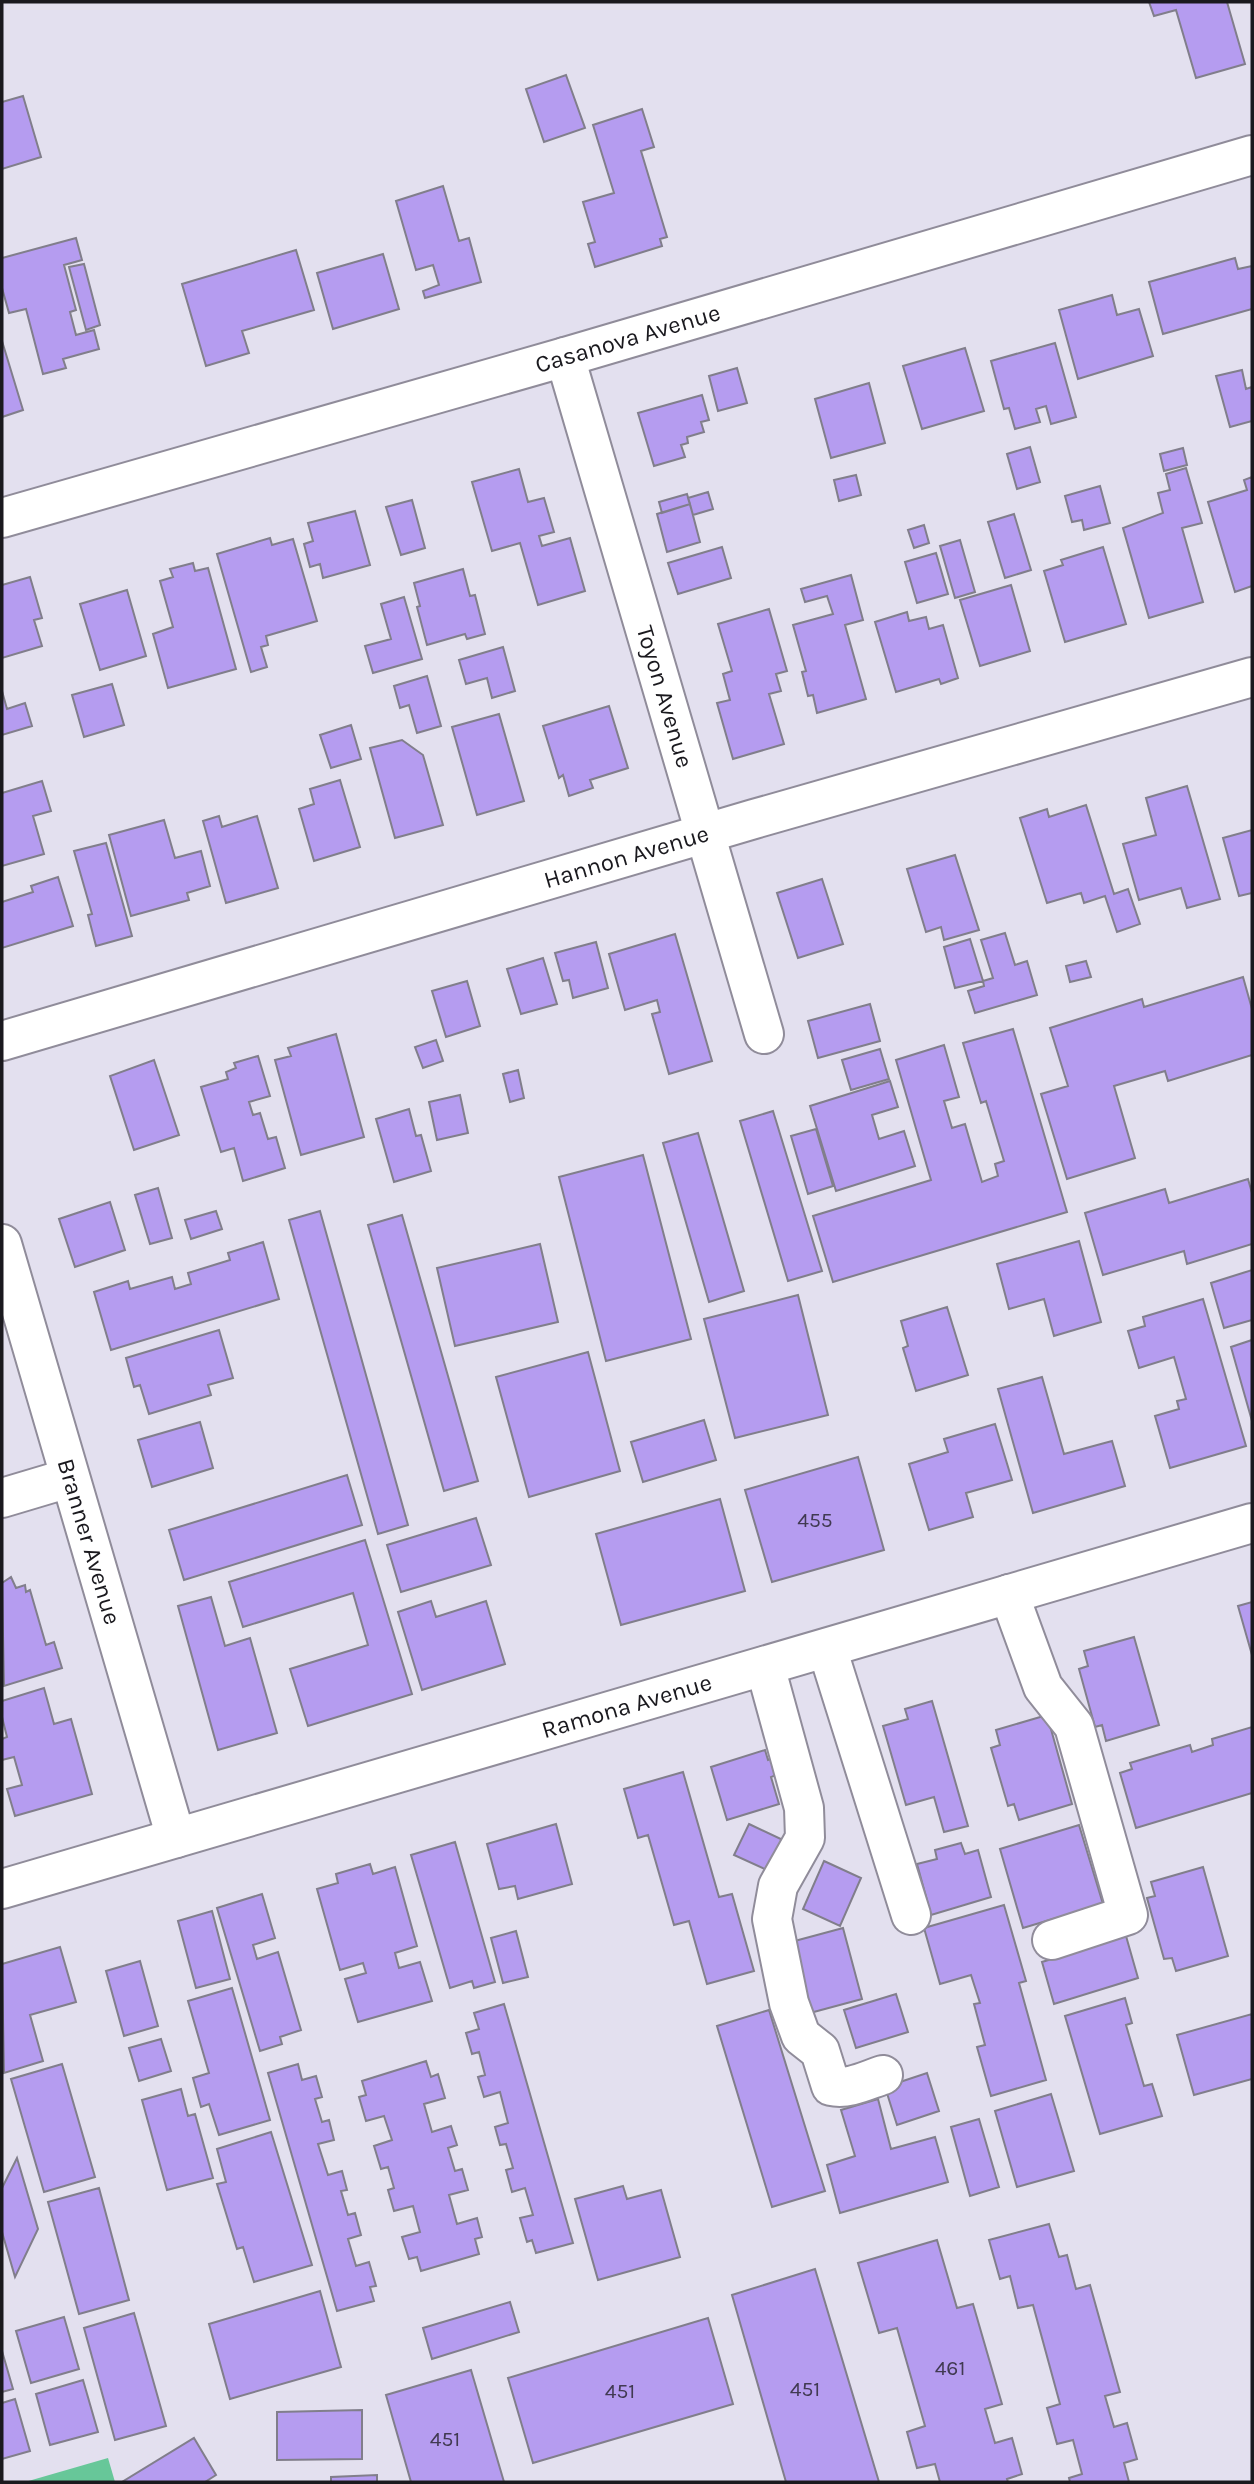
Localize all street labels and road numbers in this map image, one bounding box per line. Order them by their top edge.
street label: Casanova Avenue [532,298,724,379]
street label: Toyon Avenue [631,622,699,771]
street label: Hannon Avenue [541,819,712,894]
street label: Branner Avenue [52,1455,127,1628]
street label: Ramona Avenue [538,1668,715,1744]

